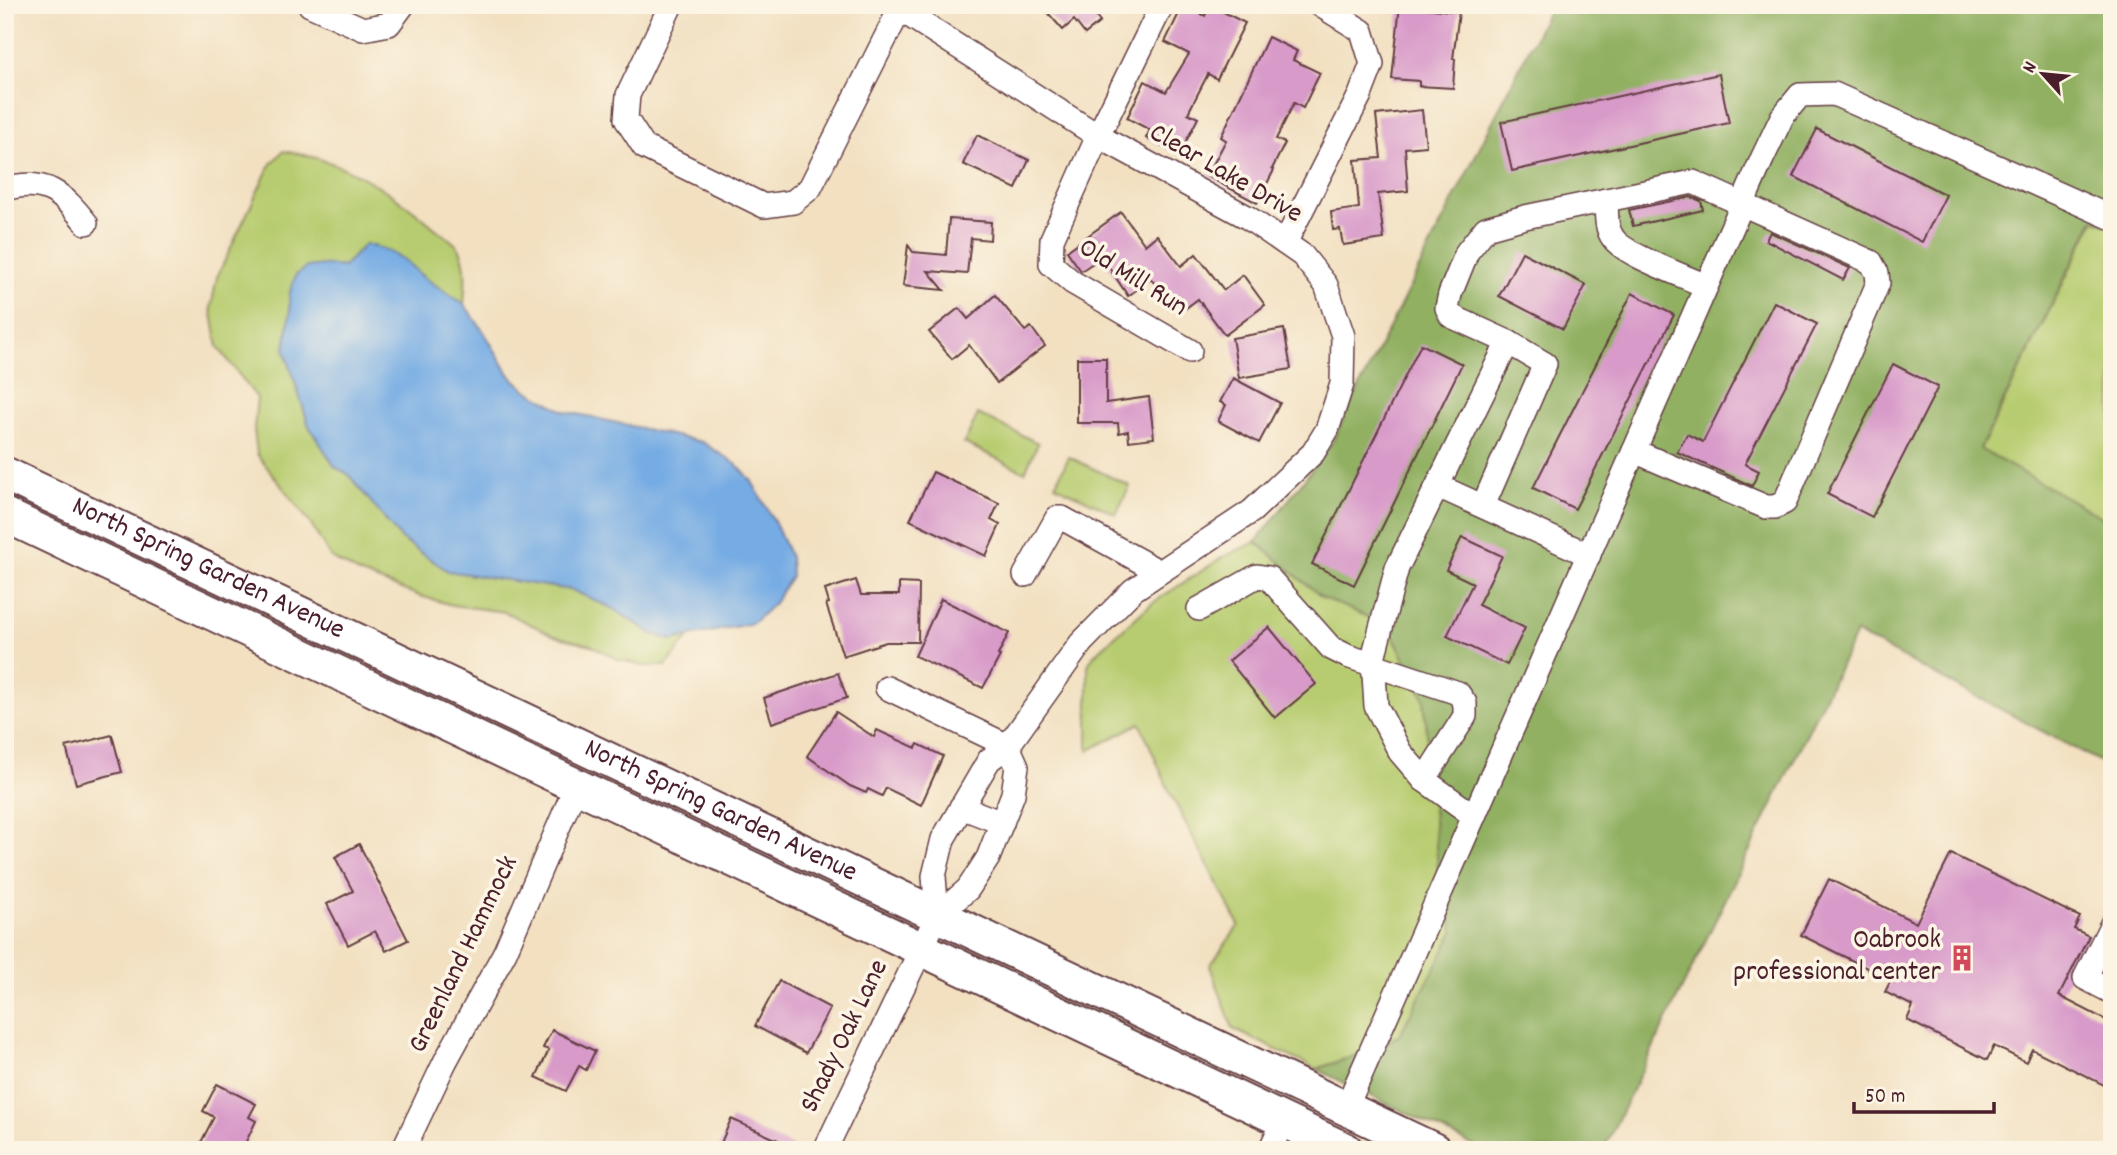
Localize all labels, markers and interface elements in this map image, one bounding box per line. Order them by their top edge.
north arrow [2008,38,2078,108]
text: N [2017,58,2045,78]
street label: Clear Lake Drive [1141,115,1309,235]
street label: Old Mill Run [1070,230,1194,328]
street label: North Spring Garden Avenue [64,488,351,652]
street label: North Spring Garden Avenue [577,730,863,894]
street label: Greenland Hammock [400,849,530,1061]
place label: Oabrook professional center [1733,922,1942,994]
building icon: Oabrook professional center [1947,943,1977,973]
street label: Shady Oak Lane [792,954,900,1120]
scale bar [1854,1071,1994,1115]
text: 50 m [1865,1083,1905,1113]

